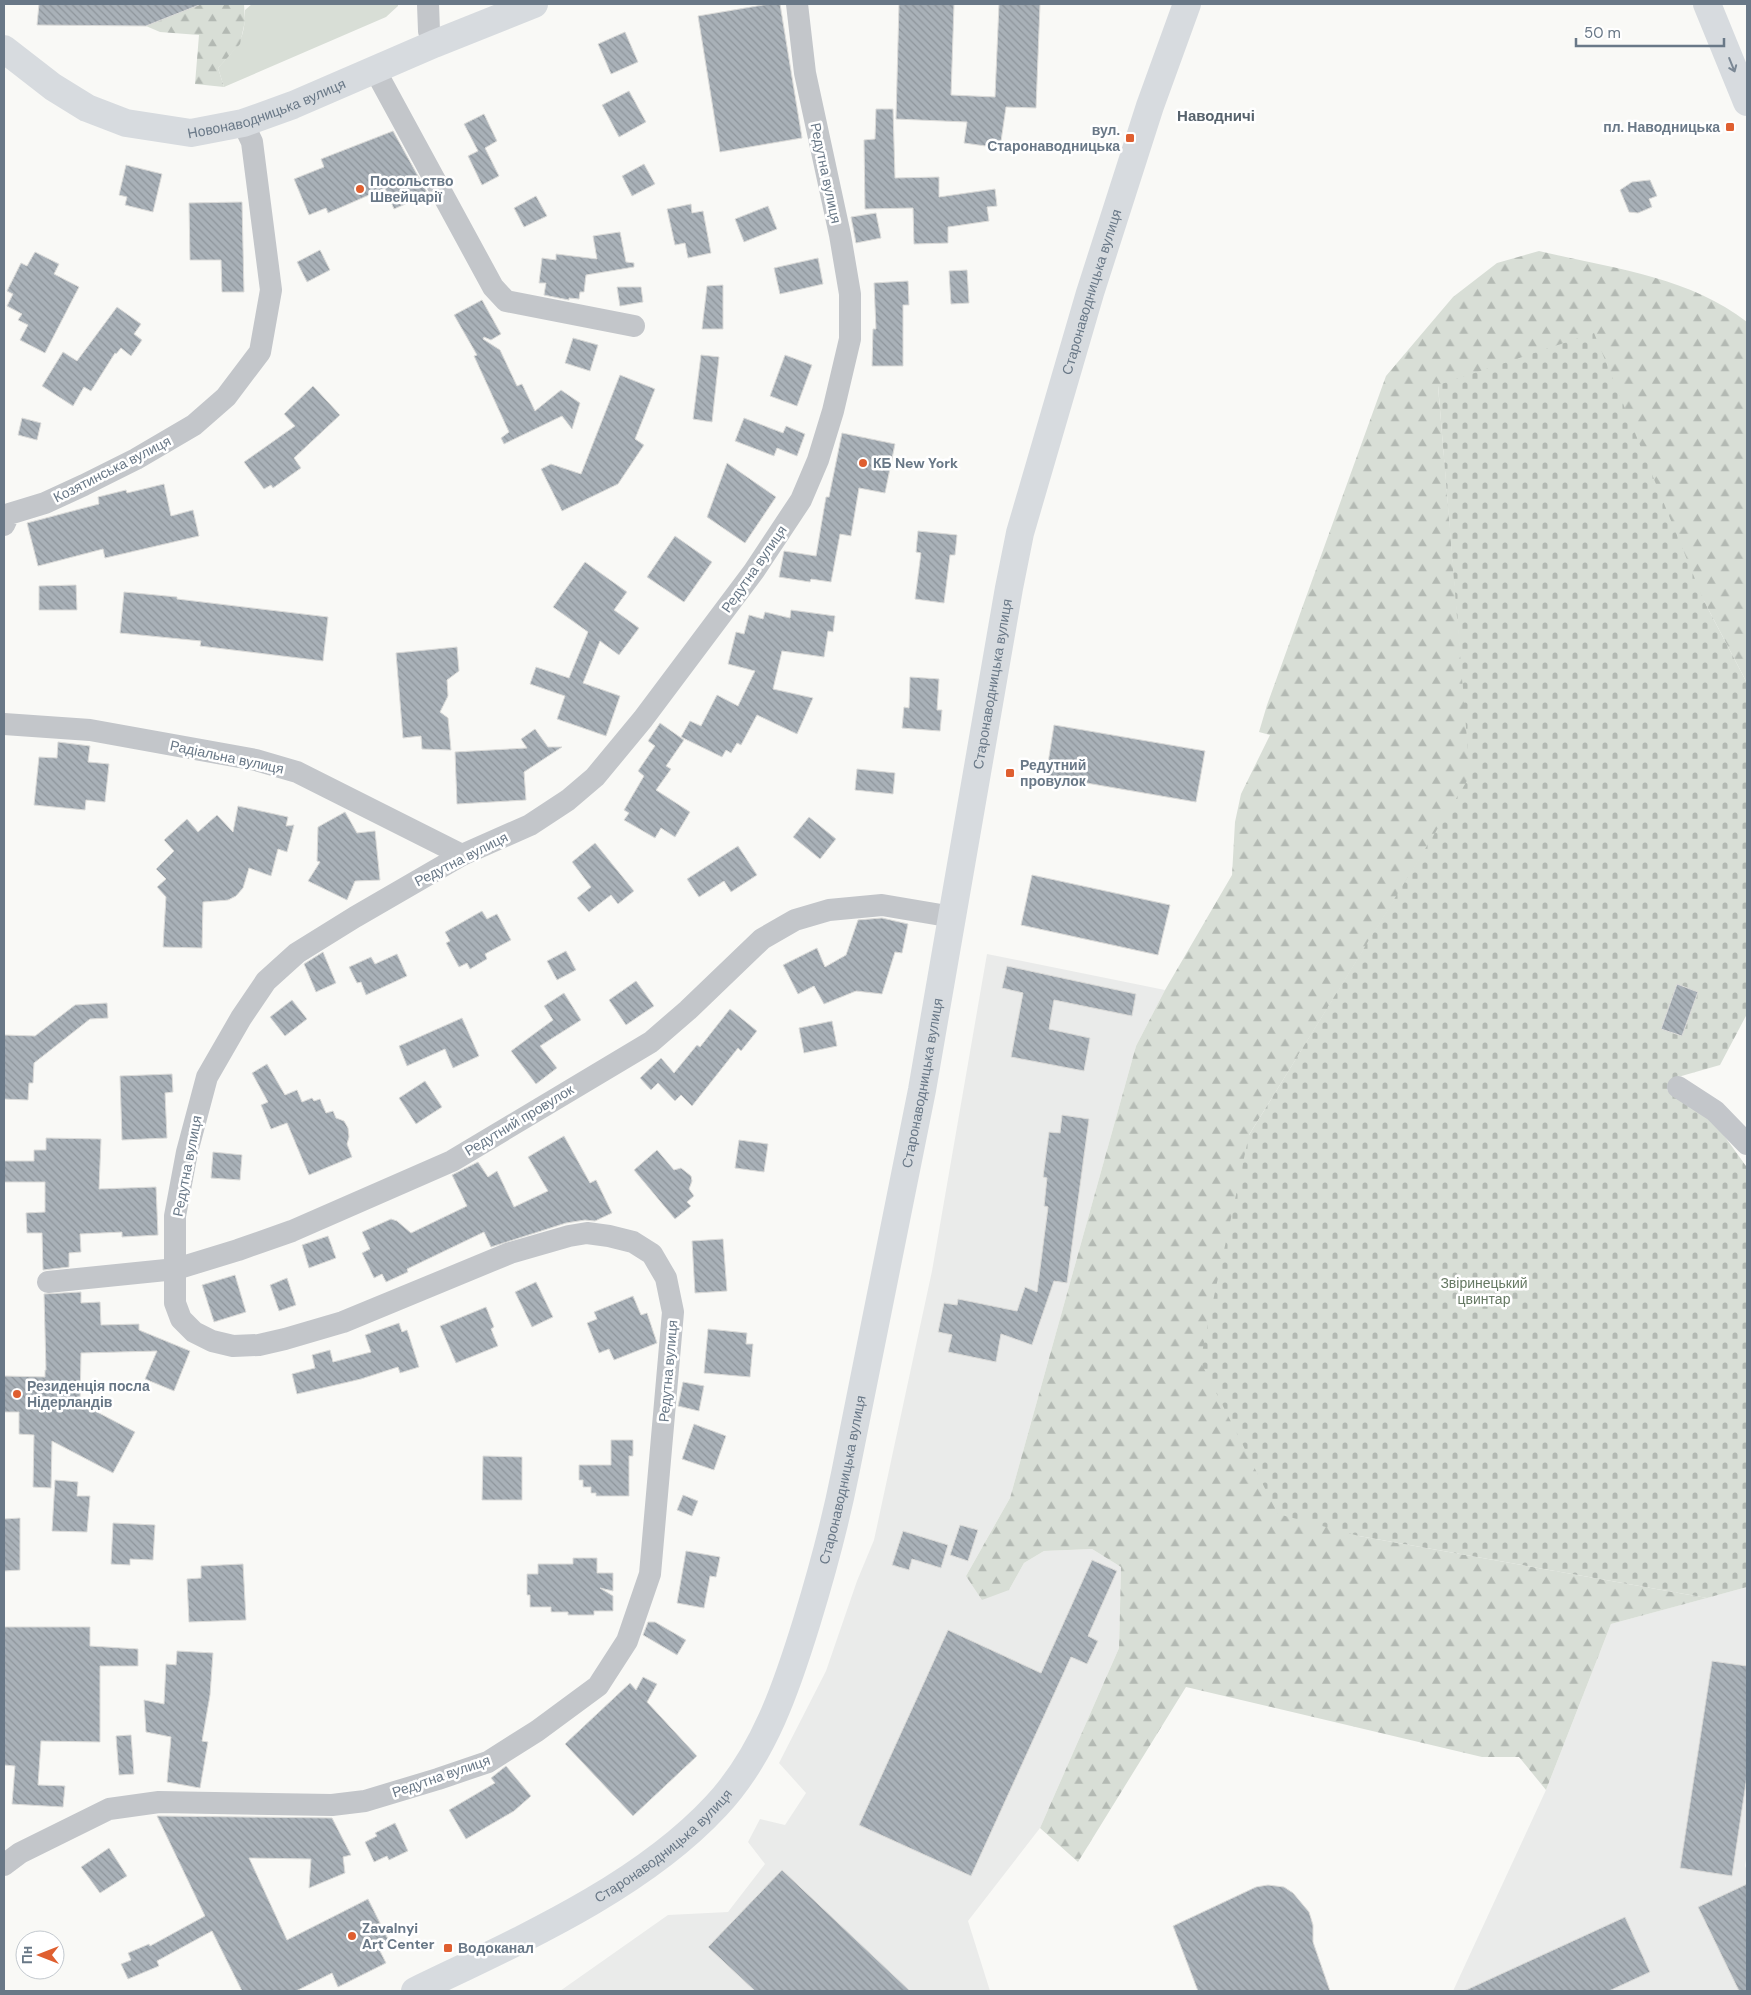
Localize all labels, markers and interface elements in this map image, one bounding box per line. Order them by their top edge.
scale bar [1576,15,1724,47]
text: 50 m [1584,23,1621,43]
one-way arrow [1728,57,1738,72]
street label: Новонаводницька вулиця [186,74,348,142]
district label: Наводничі [1177,106,1255,126]
place label: пл. Наводницька [1603,118,1720,136]
street label: Редутна вулиця [807,121,845,225]
place label: вул. Старонаводницька [987,121,1120,155]
marker: пл. Наводницька [1724,121,1736,133]
marker: вул. Старонаводницька [1124,132,1136,144]
place label: Посольство Швейцарії [370,172,454,206]
marker: Посольство Швейцарії [354,183,366,195]
street label: Старонаводницька вулиця [1058,207,1125,377]
street label: Козятинська вулиця [50,432,174,506]
place label: КБ New York [873,454,958,472]
marker: КБ New York [857,457,869,469]
street label: Редутна вулиця [717,522,791,616]
street label: Старонаводницька вулиця [969,597,1016,771]
street label: Радіальна вулиця [168,736,286,778]
place label: Редутний провулок [1020,756,1087,790]
marker: Редутний провулок [1004,767,1016,779]
street label: Редутна вулиця [411,828,511,890]
street label: Старонаводницька вулиця [898,996,947,1169]
street label: Редутний провулок [461,1080,578,1160]
street label: Редутна вулиця [168,1114,206,1218]
park label: Звіринецький цвинтар [1440,1274,1528,1308]
street label: Редутна вулиця [655,1319,681,1423]
place label: Резиденція посла Нідерландів [27,1377,150,1411]
marker: Резиденція посла Нідерландів [11,1388,23,1400]
street label: Старонаводницька вулиця [815,1394,870,1566]
street label: Редутна вулиця [390,1751,492,1801]
street label: Старонаводницька вулиця [591,1785,736,1907]
place label: Zavalnyi Art Center [362,1919,435,1953]
north arrow [15,1930,65,1980]
marker: Zavalnyi Art Center [346,1930,358,1942]
place label: Водоканал [458,1939,534,1957]
marker: Водоканал [442,1942,454,1954]
text: Пн [18,1946,36,1964]

